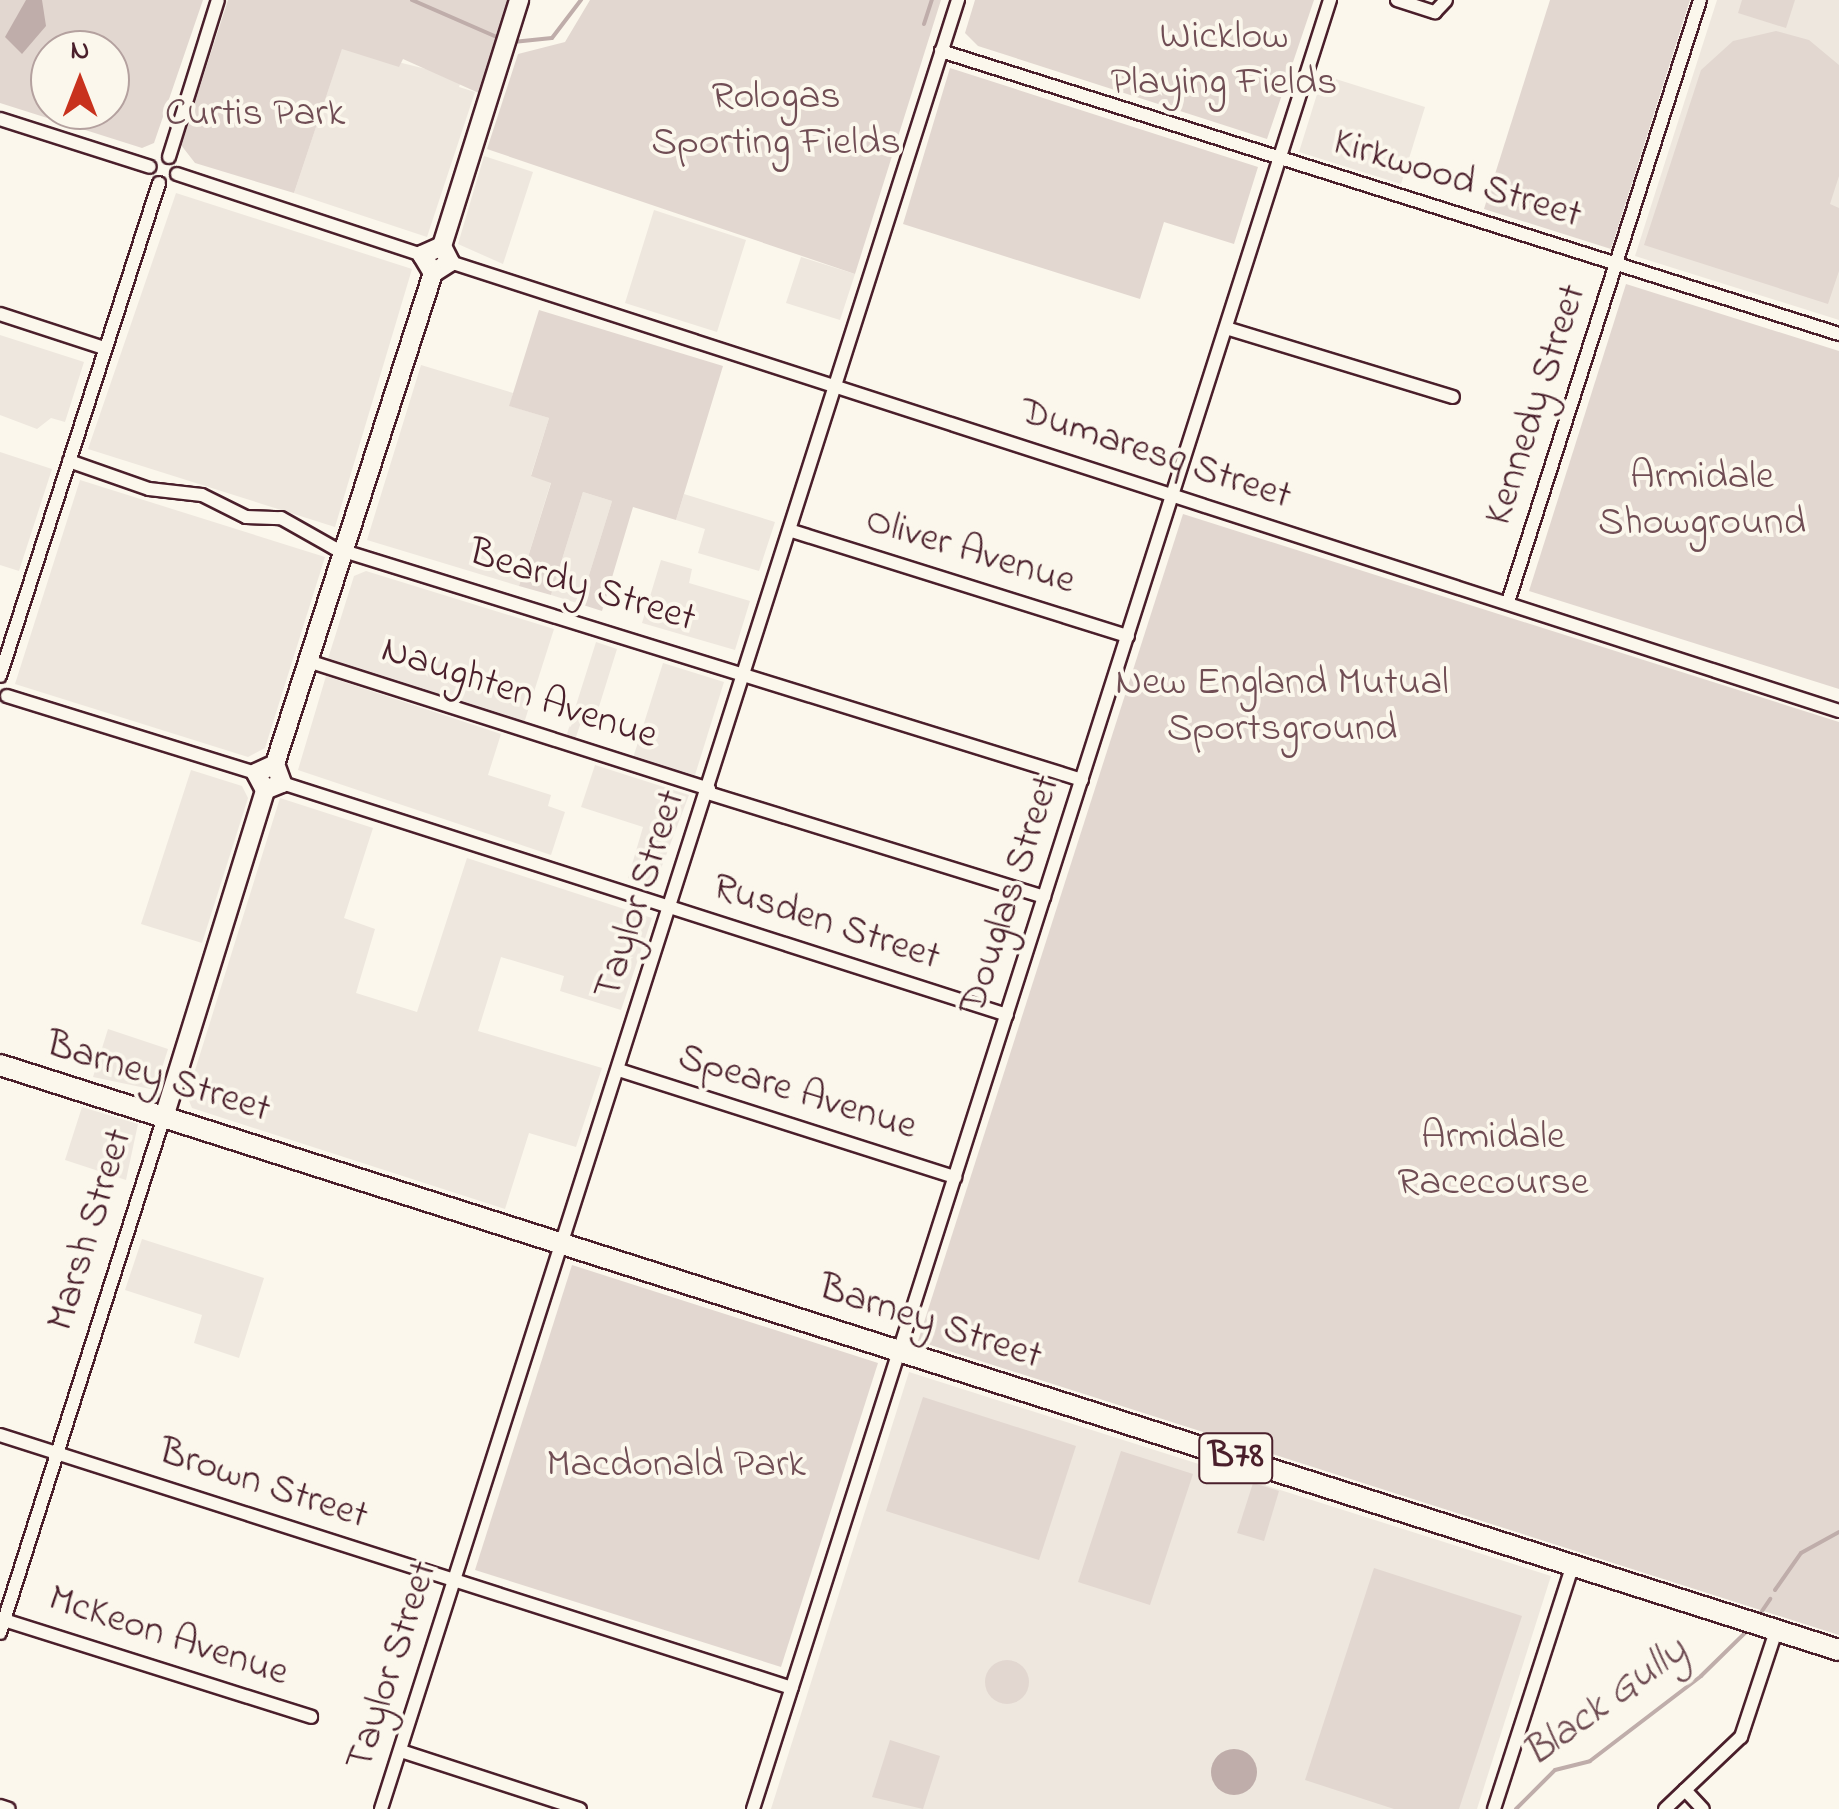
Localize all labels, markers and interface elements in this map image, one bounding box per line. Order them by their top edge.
park label: Wicklow Playing Fields [1111,14,1337,108]
north arrow [30,30,130,130]
text: N [71,31,89,72]
park label: Rologas Sporting Fields [651,74,901,168]
park label: Curtis Park [165,91,345,139]
street label: Kirkwood Street [1327,119,1587,241]
street label: Kennedy Street [1476,279,1598,531]
street label: Dumaresq Street [1013,388,1297,522]
park label: Armidale Showground [1598,454,1806,548]
street label: Oliver Avenue [859,497,1081,607]
street label: Beardy Street [463,530,701,644]
street label: Naughten Avenue [375,627,663,761]
park label: New England Mutual Sportsground [1115,660,1449,754]
street label: Douglas Street [950,769,1072,1021]
street label: Taylor Street [585,784,697,1006]
street label: Rusden Street [706,864,946,982]
street label: Barney Street [40,1021,276,1135]
street label: Speare Avenue [672,1034,922,1152]
park label: Armidale Racecourse [1397,1114,1589,1208]
street label: Marsh Street [38,1123,144,1337]
street label: Barney Street [812,1264,1048,1382]
road number: B78 [1196,1425,1276,1491]
street label: Brown Street [152,1429,374,1541]
park label: Macdonald Park [546,1442,806,1490]
street label: Taylor Street [337,1555,449,1777]
street label: McKeon Avenue [42,1576,294,1698]
water label: Black Gully [1514,1627,1698,1779]

